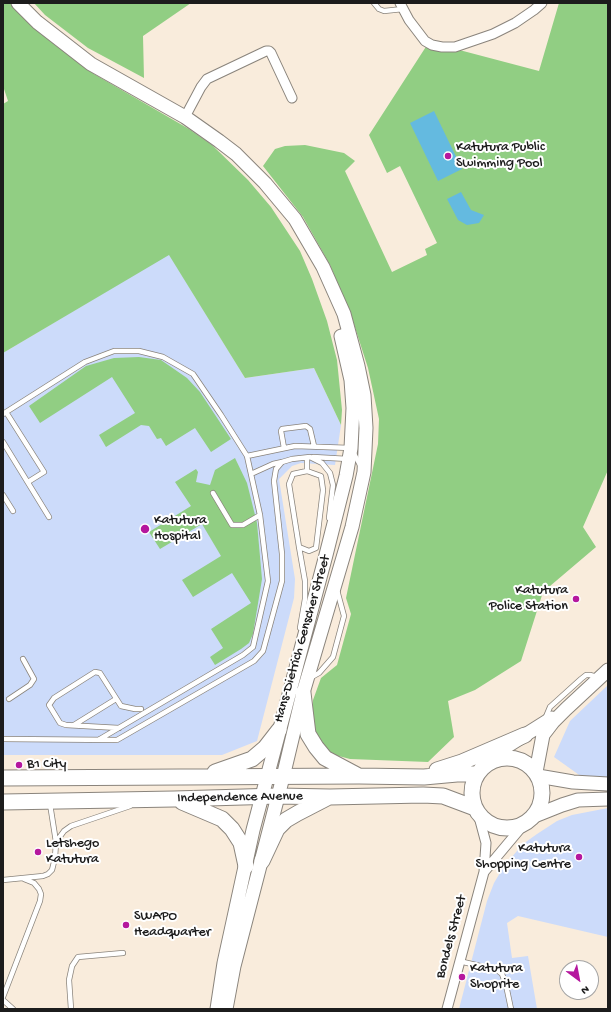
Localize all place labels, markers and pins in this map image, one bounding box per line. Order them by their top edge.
place label: Katutura Public Swimming Pool [456,140,545,172]
marker: Katutura Public Swimming Pool [443,151,453,161]
place label: Katutura Hospital [154,513,207,546]
marker: Katutura Hospital [139,523,151,535]
place label: Katutura Police Station [489,583,568,616]
marker: Katutura Police Station [571,594,581,604]
place label: B1 City [27,757,66,773]
marker: B1 City [14,760,24,770]
place label: Letshego Katutura [46,836,99,868]
place label: Katutura Shopping Centre [476,841,571,874]
marker: Letshego Katutura [33,847,43,857]
marker: Katutura Shopping Centre [574,852,584,862]
place label: SWAPO Headquarter [134,909,211,942]
marker: SWAPO Headquarter [121,920,131,930]
place label: Katutura Shoprite [470,961,523,994]
marker: Katutura Shoprite [457,972,467,982]

